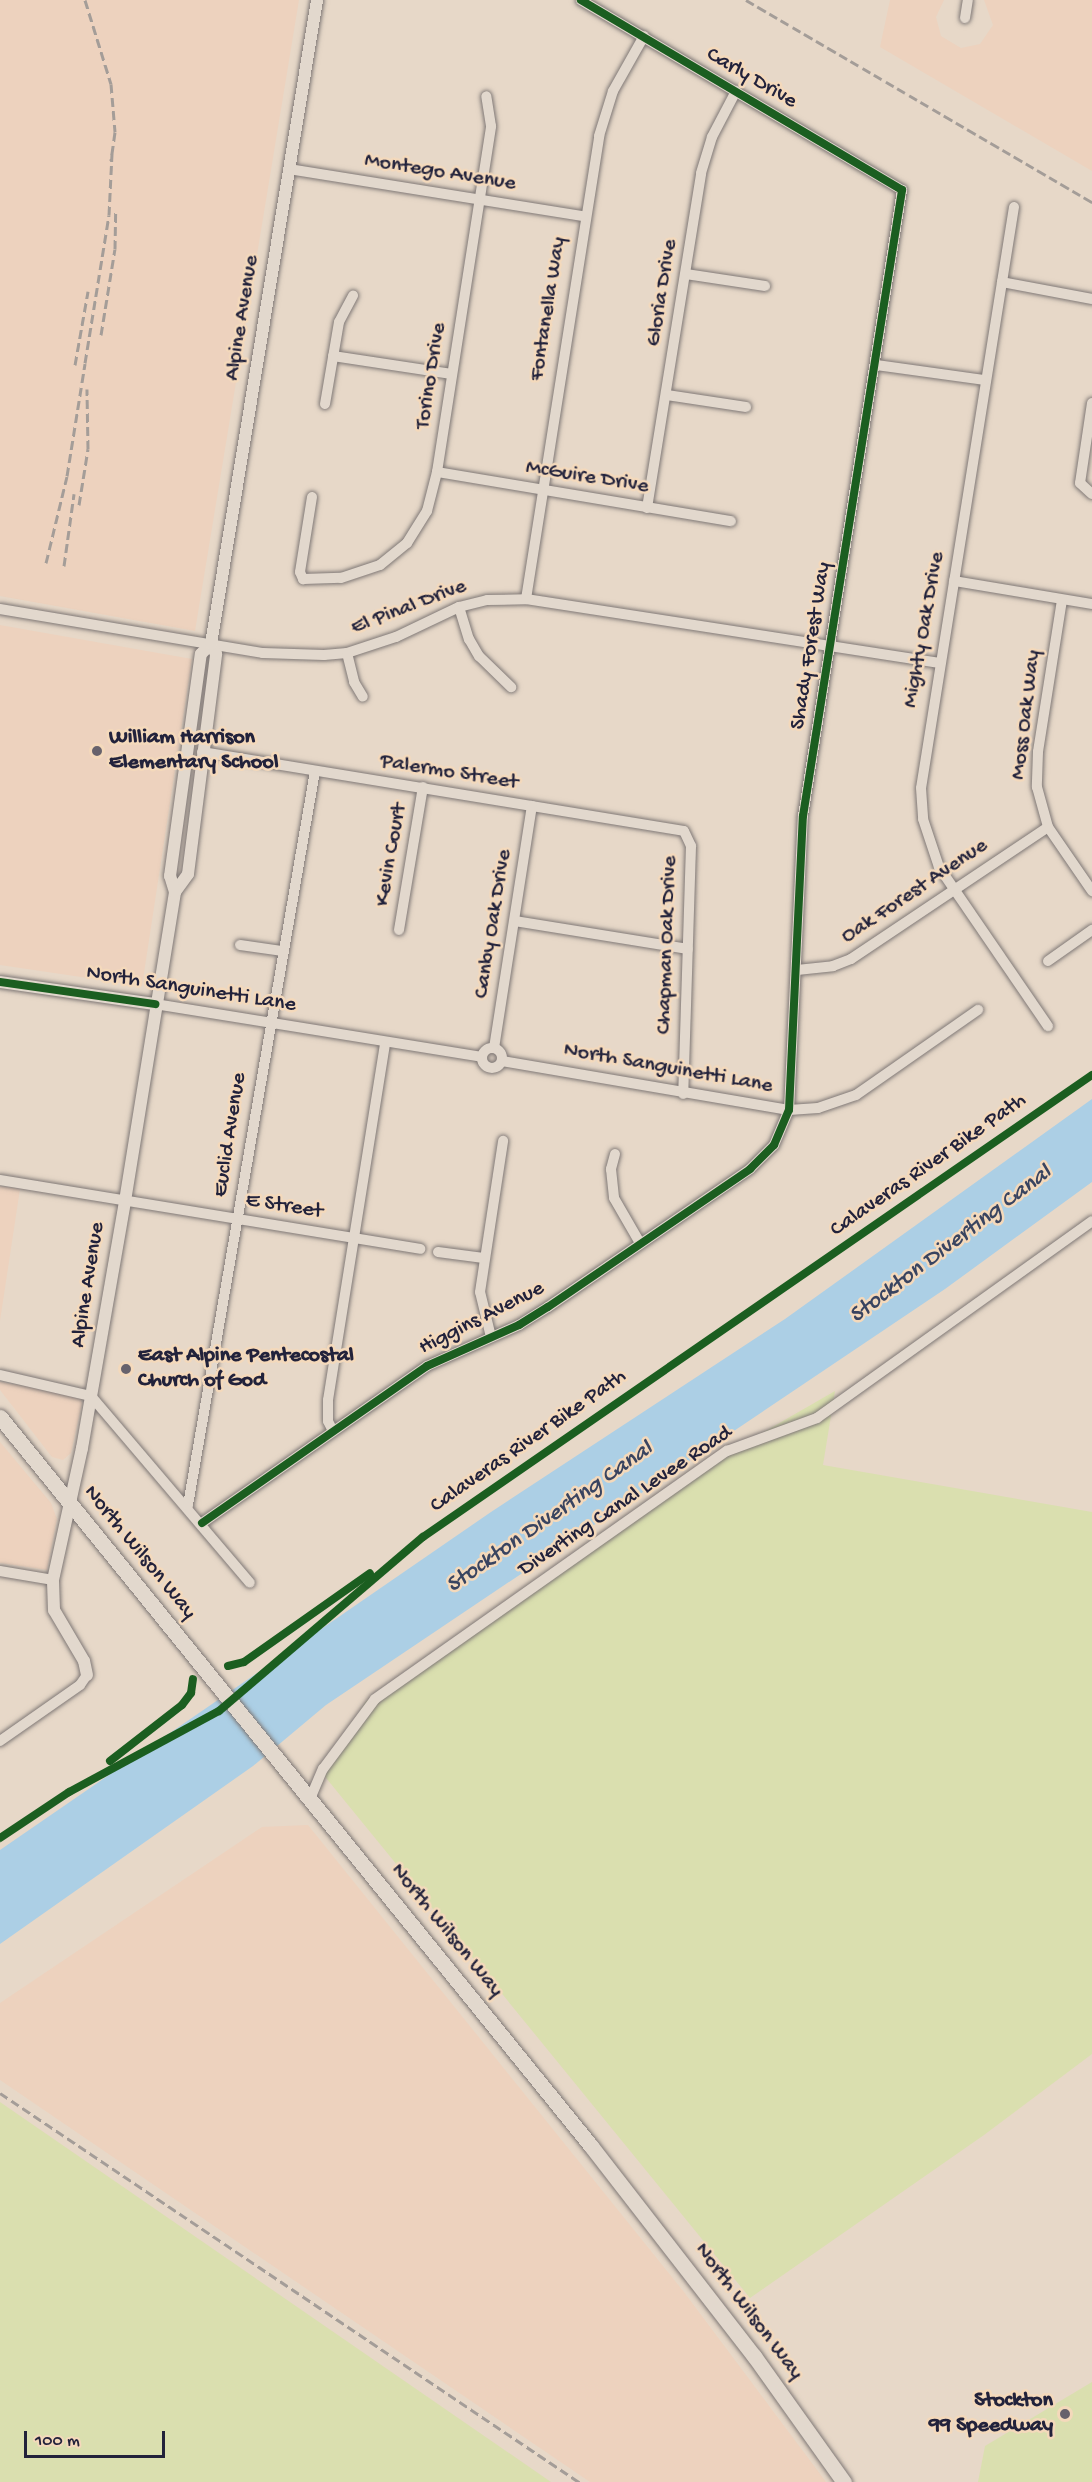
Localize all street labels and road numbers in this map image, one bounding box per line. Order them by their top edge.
street label: Carly Drive [701,42,801,116]
street label: Montego Avenue [362,148,518,198]
street label: Fontanella Way [525,235,573,383]
street label: Gloria Drive [642,238,684,348]
street label: Alpine Avenue [220,253,266,383]
street label: Torino Drive [411,321,453,431]
street label: McGuire Drive [524,455,650,501]
street label: Mighty Oak Drive [898,550,952,710]
street label: Shady Forest Way [786,560,838,732]
street label: El Pinal Drive [348,574,470,642]
street label: Moss Oak Way [1006,649,1048,781]
street label: Palermo Street [378,749,520,797]
street label: Kevin Court [370,801,414,909]
street label: Oak Forest Avenue [837,833,993,951]
street label: Canby Oak Drive [469,848,519,1000]
street label: Chapman Oak Drive [652,855,684,1035]
street label: North Sanguinetti Lane [84,960,298,1020]
street label: North Sanguinetti Lane [561,1038,775,1100]
street label: Euclid Avenue [208,1071,254,1199]
street label: Calaveras River Bike Path [826,1088,1032,1244]
street label: E Street [244,1188,324,1226]
street label: Alpine Avenue [66,1220,112,1350]
street label: Higgins Avenue [415,1276,549,1362]
street label: Calaveras River Bike Path [426,1364,632,1520]
street label: Diverting Canal Levee Road [514,1421,738,1583]
street label: North Wilson Way [77,1481,201,1625]
street label: North Wilson Way [384,1859,508,2003]
street label: North Wilson Way [688,2238,808,2386]

